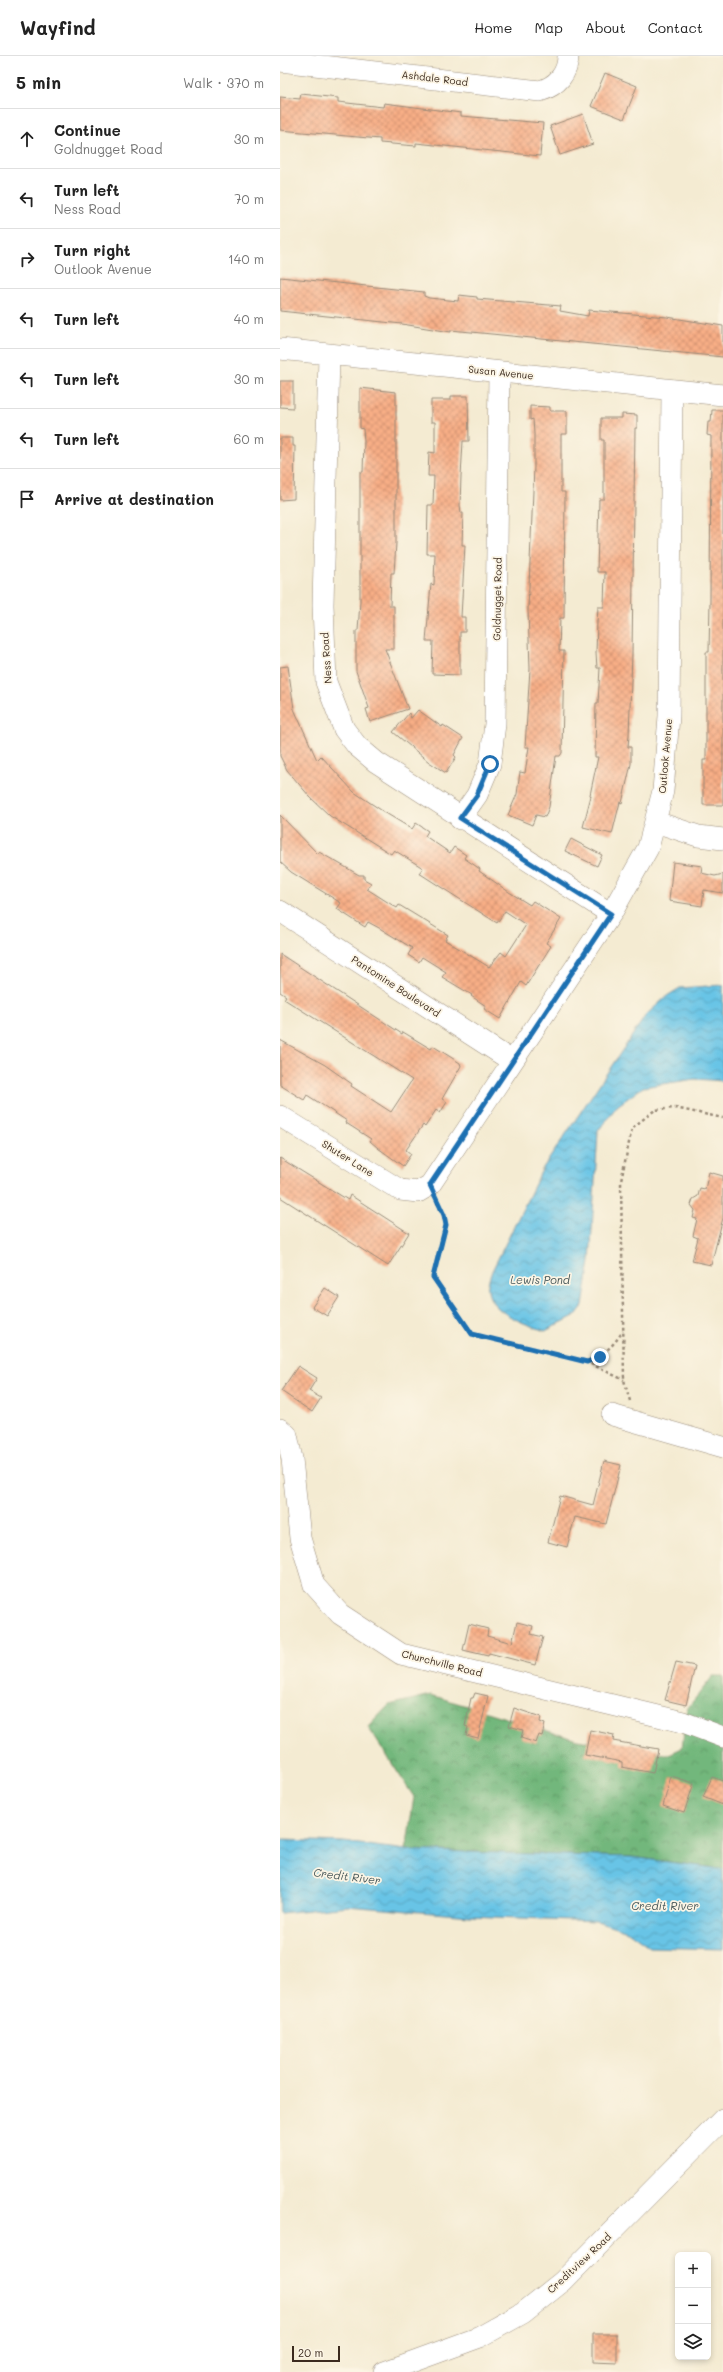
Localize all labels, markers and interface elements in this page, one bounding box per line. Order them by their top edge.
text: Wayfind [20,15,96,40]
text: Home [474,18,512,37]
text: Map [534,18,563,37]
text: About [585,18,626,37]
text: Contact [648,18,703,37]
street label: Ashdale Road [401,67,469,89]
text: 5 min [16,71,61,93]
text: Walk · 370 m [183,74,264,91]
text: Continue [54,120,121,140]
icon: ahead [16,128,38,150]
text: 30 m [234,130,264,147]
text: Goldnugget Road [54,140,163,157]
text: Turn left [54,180,119,200]
icon: left [16,188,38,210]
text: 70 m [234,190,264,207]
text: Ness Road [54,200,121,217]
text: Turn right [54,240,131,260]
icon: right [16,248,38,270]
text: 140 m [228,250,264,267]
text: Outlook Avenue [54,260,152,277]
icon: left [16,308,38,330]
text: Turn left [54,309,119,329]
text: 40 m [234,310,264,327]
street label: Susan Avenue [468,362,534,382]
icon: left [16,368,38,390]
text: Turn left [54,369,119,389]
text: 30 m [234,370,264,387]
icon: left [16,428,38,450]
text: Turn left [54,429,119,449]
text: 60 m [234,430,264,447]
icon: arrive [16,488,38,510]
text: Arrive at destination [54,489,214,509]
street label: Goldnugget Road [489,557,505,641]
street label: Ness Road [317,632,335,684]
street label: Outlook Avenue [655,718,675,794]
route start [481,755,499,773]
street label: Pantomine Boulevard [349,952,443,1020]
street label: Shuter Lane [319,1136,377,1180]
water label: Lewis Pond [510,1272,571,1287]
route end [591,1348,609,1366]
street label: Churchville Road [400,1646,484,1680]
water label: Credit River [313,1864,382,1888]
water label: Credit River [631,1898,699,1913]
street label: Creditview Road [544,2230,614,2296]
map controls [675,2252,711,2360]
button: + [675,2252,711,2288]
button: − [675,2288,711,2324]
button: layers [675,2324,711,2360]
scale bar [292,2344,340,2363]
text: 20 m [298,2345,323,2360]

